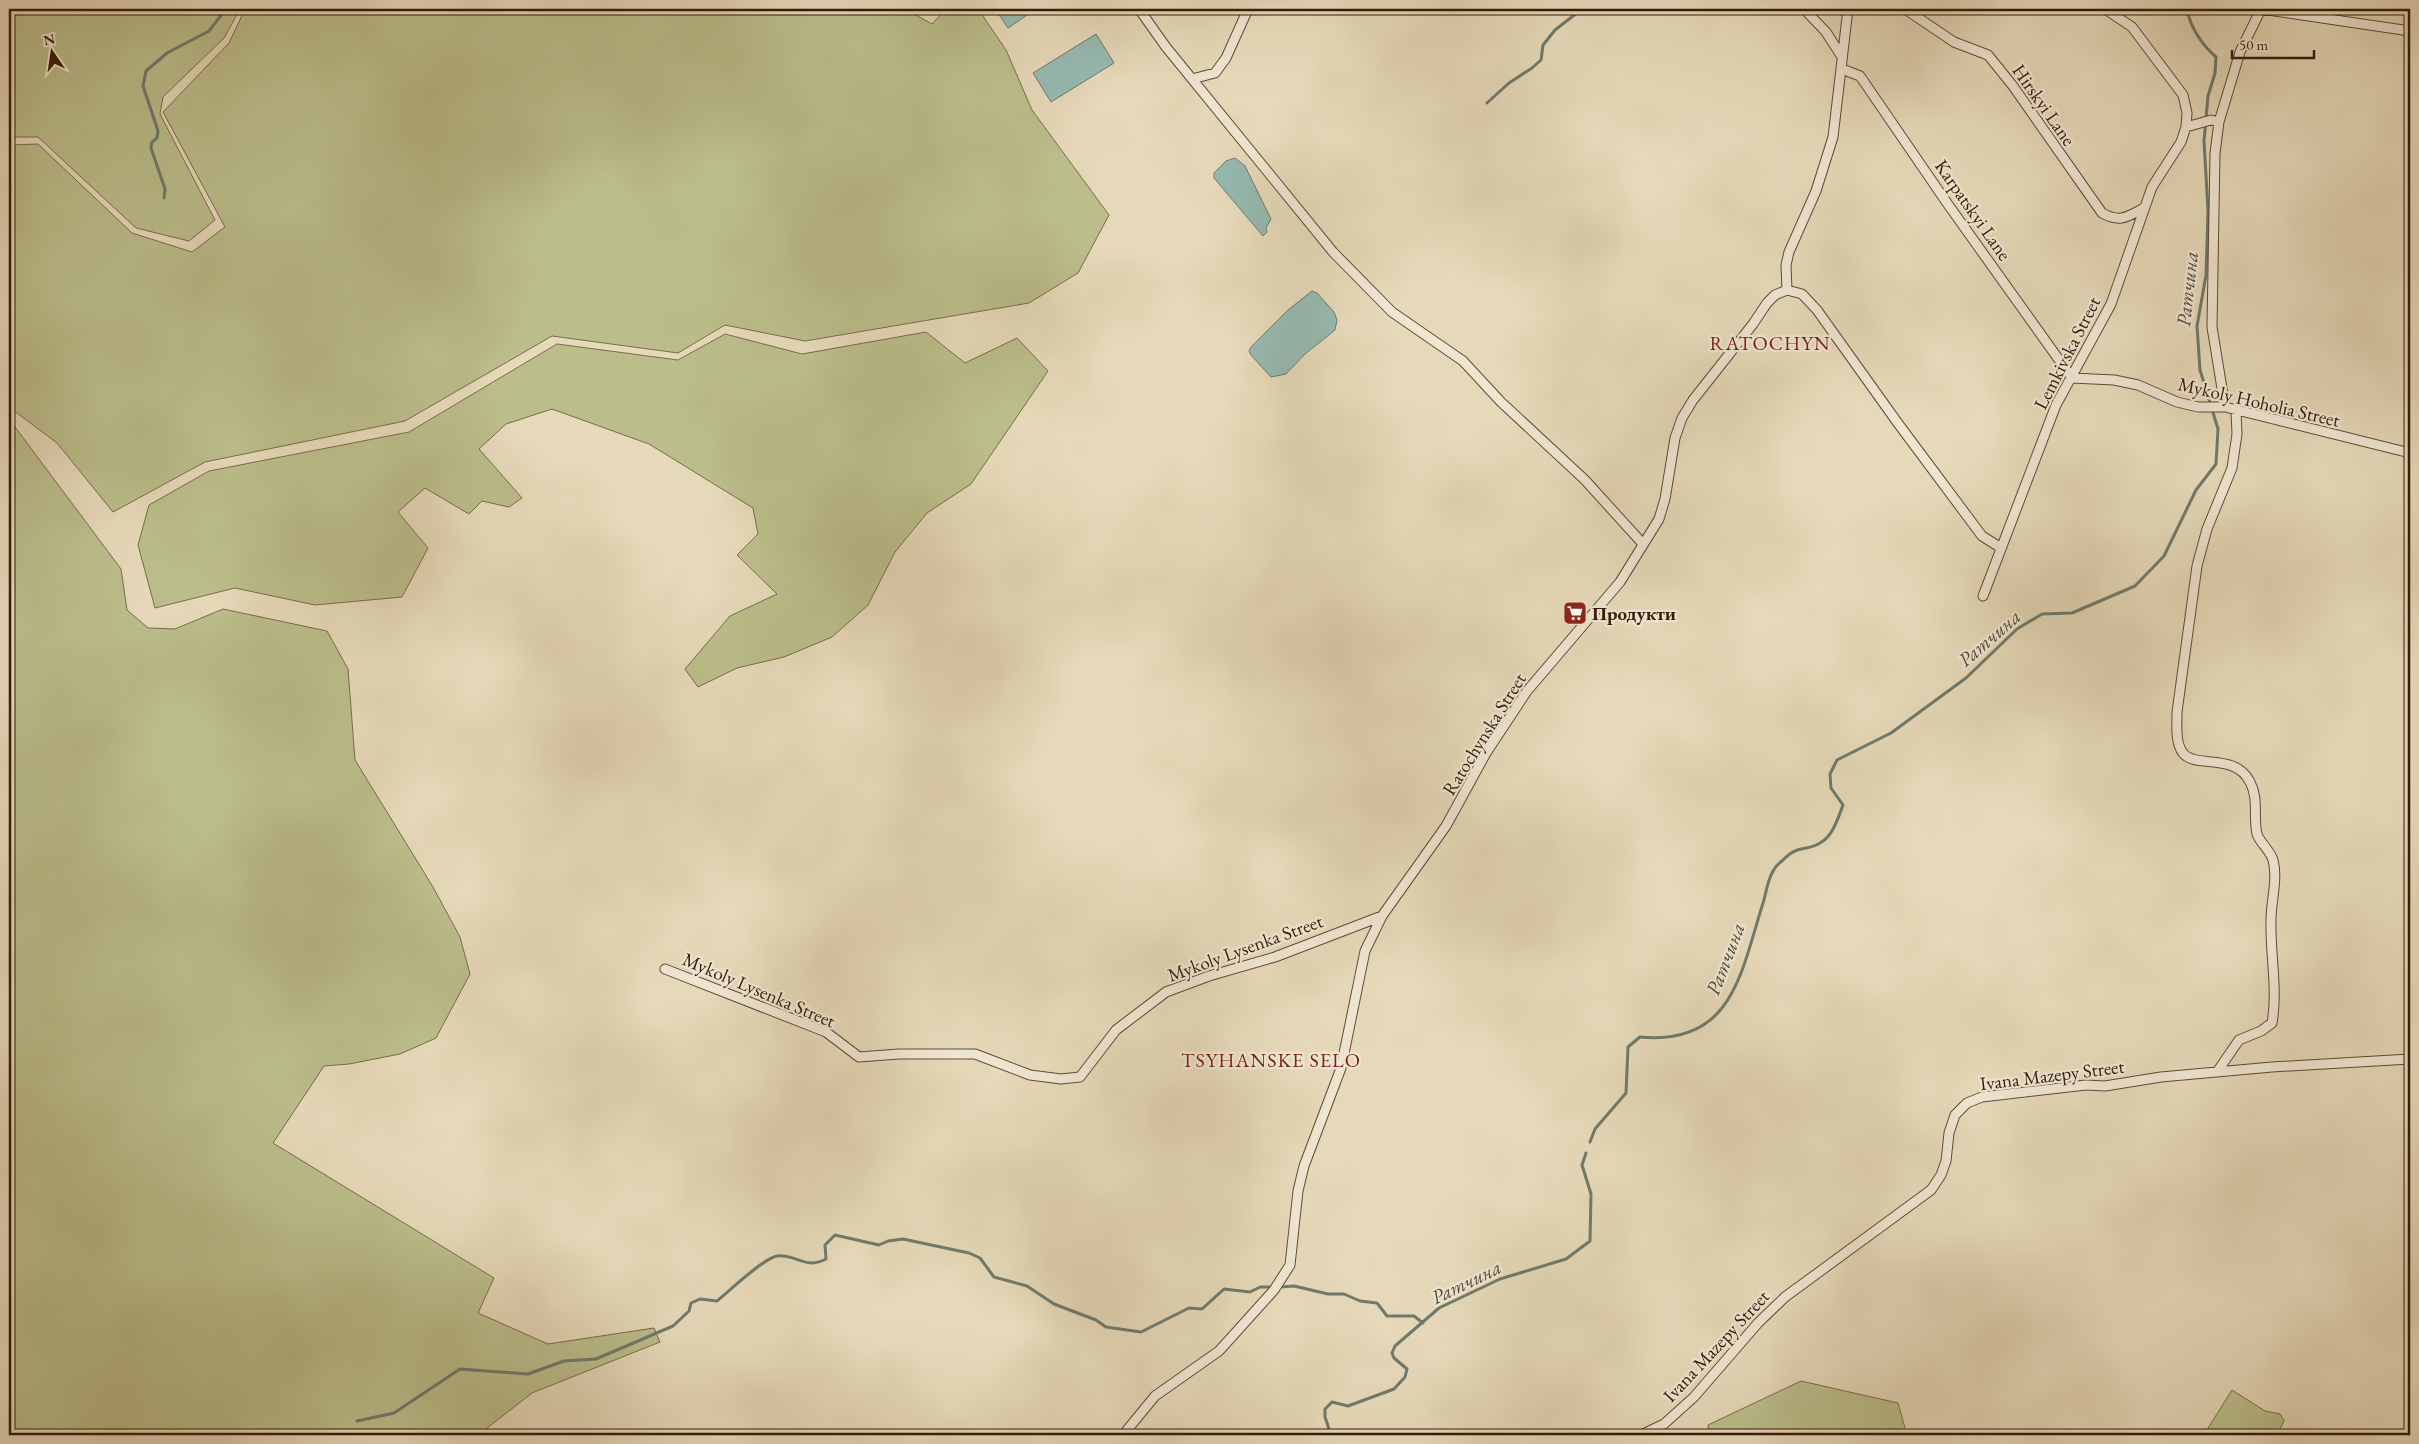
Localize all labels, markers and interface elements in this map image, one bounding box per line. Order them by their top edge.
north arrow [28,28,78,78]
scale bar [2232,28,2314,60]
text: N [42,29,57,49]
text: 50 m [2239,35,2268,54]
street label: Hirskyi Lane [2007,59,2081,151]
street label: Karpatskyi Lane [1929,155,2017,265]
water label: Ратчина [2170,250,2204,328]
street label: Lemkivska Street [2028,292,2106,414]
district label: RATOCHYN [1709,330,1831,356]
street label: Mykoly Hoholia Street [2176,371,2342,433]
supermarket icon: Продукти [1562,600,1588,626]
place label: Продукти [1592,601,1676,626]
water label: Ратчина [1952,603,2026,673]
street label: Ratochynska Street [1436,668,1532,800]
street label: Mykoly Lysenka Street [1164,908,1326,988]
water label: Ратчина [1699,919,1751,999]
street label: Mykoly Lysenka Street [679,947,839,1033]
district label: TSYHANSKE SELO [1181,1047,1361,1073]
street label: Ivana Mazepy Street [1978,1054,2126,1096]
water label: Ратчина [1426,1254,1506,1310]
street label: Ivana Mazepy Street [1657,1284,1775,1408]

